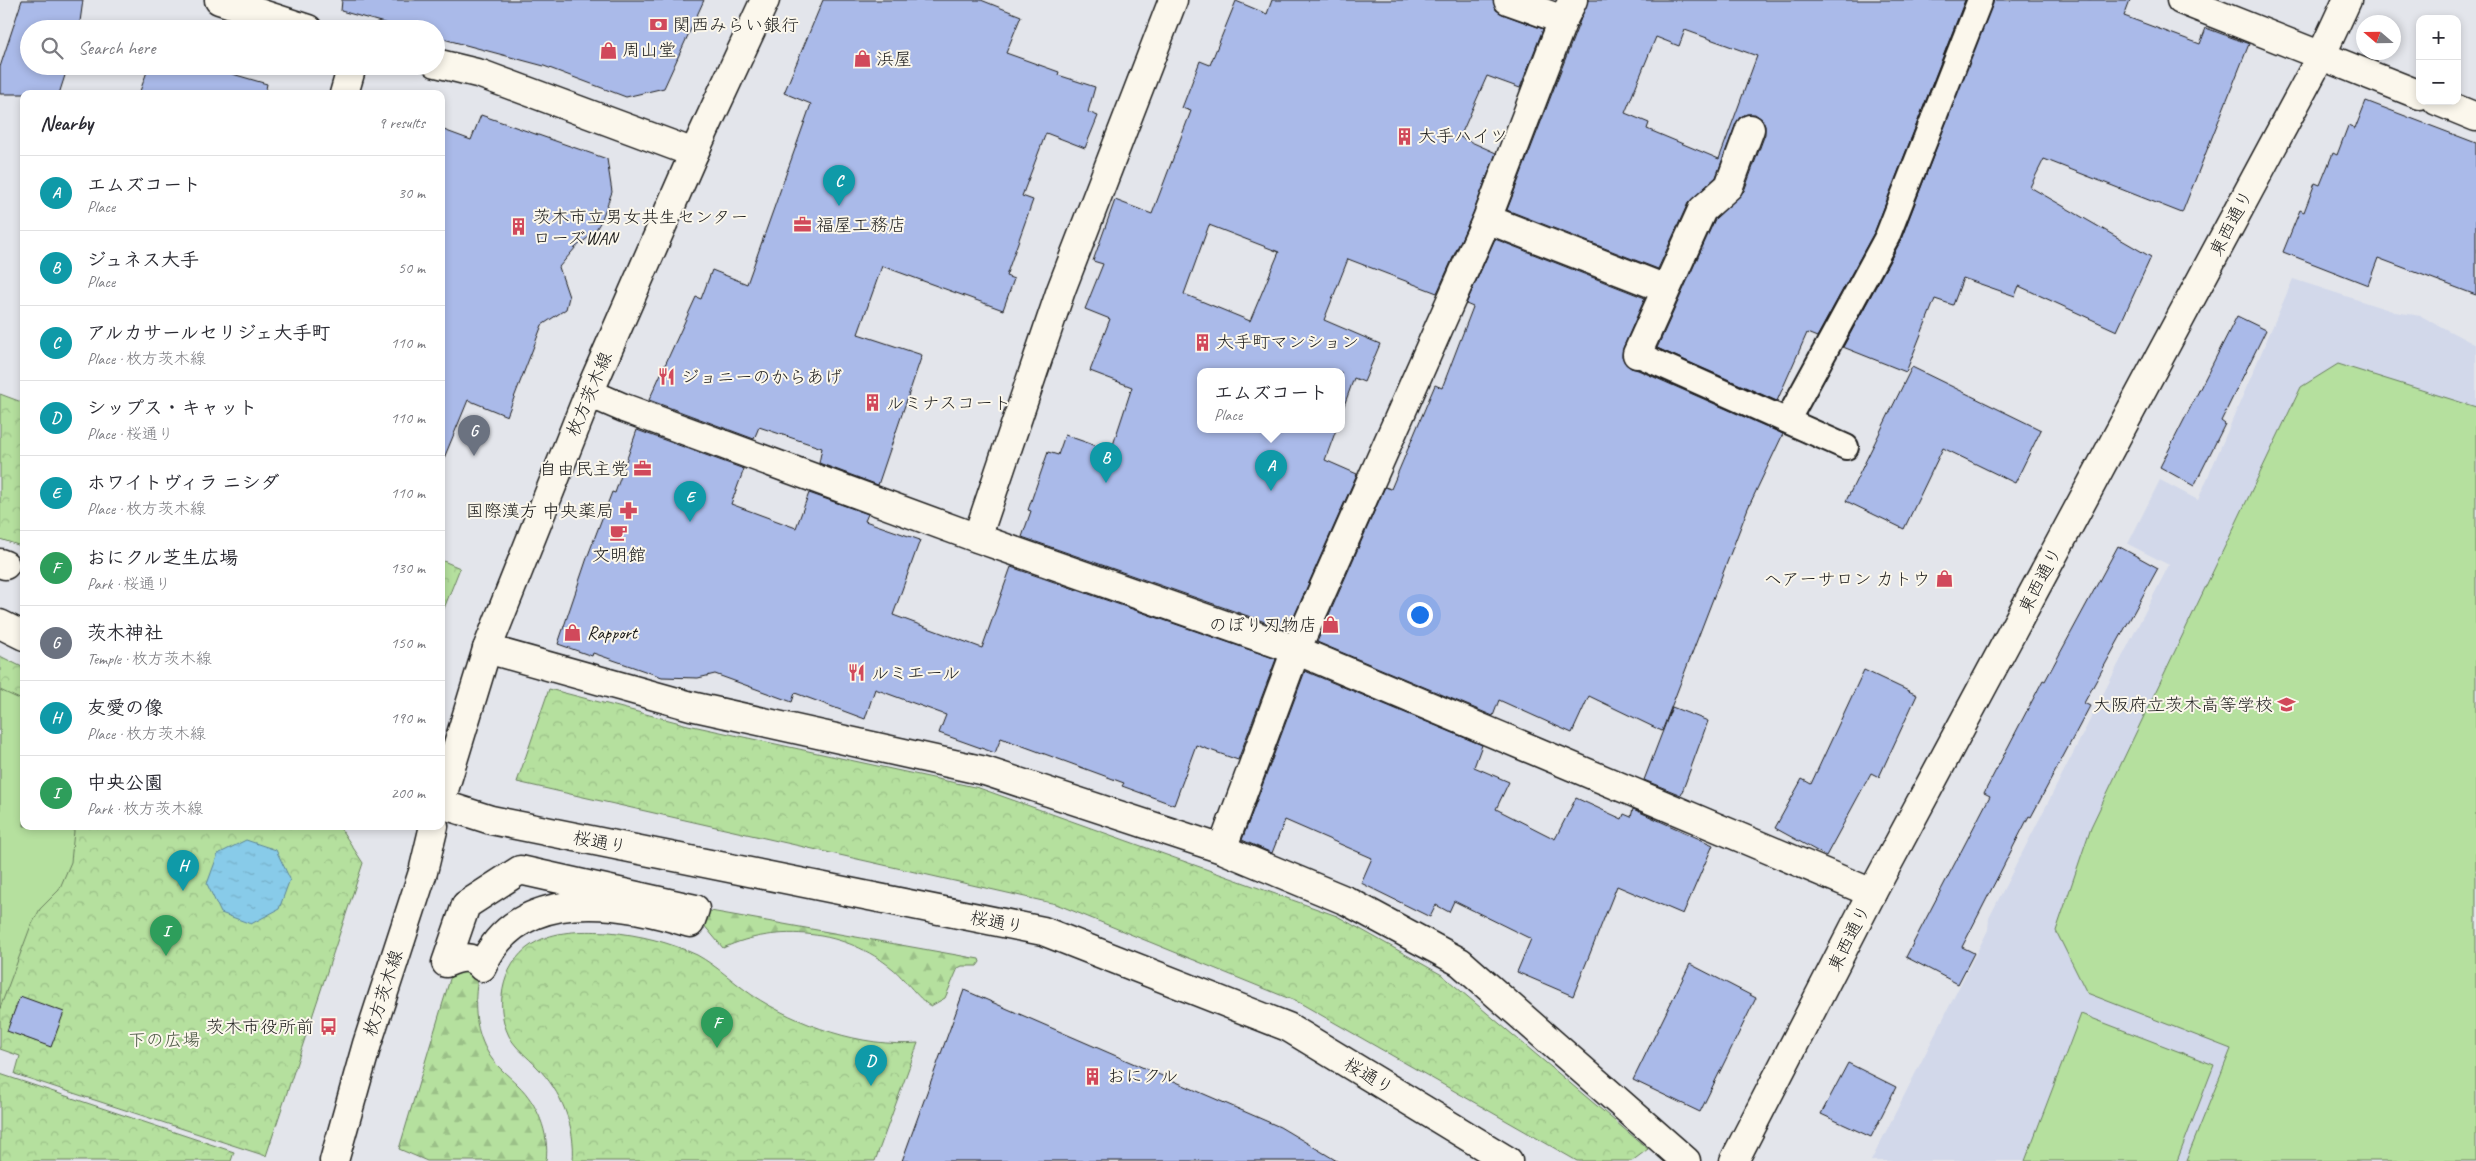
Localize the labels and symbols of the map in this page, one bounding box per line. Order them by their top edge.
place label: 関西みらい銀行 [673,14,799,36]
bank icon: 関西みらい銀行 [649,15,669,35]
north arrow [2356,15,2401,60]
place label: 周山堂 [622,39,676,61]
shop icon: 周山堂 [598,40,618,60]
place label: 浜屋 [876,48,912,70]
shop icon: 浜屋 [852,49,872,69]
place label: 大手ハイツ [1418,125,1508,147]
building icon: 大手ハイツ [1394,126,1414,146]
pin: C [823,165,855,206]
street label: 東西通り [2204,186,2258,260]
place label: 茨木市立男女共生センター ローズWAN [533,206,748,249]
place label: 福屋工務店 [816,214,906,236]
office icon: 福屋工務店 [792,215,812,235]
building icon: 茨木市立男女共生センター ローズWAN [509,217,529,237]
place label: 大手町マンション [1216,331,1359,353]
building icon: 大手町マンション [1192,332,1212,352]
street label: 枚方茨木線 [561,348,617,440]
place label: ジョニーのからあげ [681,366,842,388]
restaurant icon: ジョニーのからあげ [657,367,677,387]
place label: ルミナスコート [886,392,1011,414]
building icon: ルミナスコート [862,393,882,413]
pin: G [458,415,490,456]
pin: B [1090,442,1122,483]
pin: A [1255,450,1287,491]
place label: 自由民主党 [539,458,629,480]
office icon: 自由民主党 [633,459,653,479]
pin: E [674,481,706,522]
place label: 国際漢方 中央薬局 [466,500,614,522]
pharmacy icon: 国際漢方 中央薬局 [618,501,638,521]
cafe icon: 文明館 [609,522,629,542]
street label: 東西通り [2013,543,2067,617]
place label: 文明館 [592,544,646,566]
place label: ヘアーサロン カトウ [1764,568,1930,590]
shop icon: ヘアーサロン カトウ [1934,569,1954,589]
your location [1407,602,1433,628]
place label: のぼり刃物店 [1209,614,1317,636]
shop icon: のぼり刃物店 [1321,615,1341,635]
place label: Rapport [587,622,639,644]
shop icon: Rapport [563,623,583,643]
place label: ルミエール [871,662,960,684]
restaurant icon: ルミエール [847,663,867,683]
place label: 大阪府立茨木高等学校 [2093,694,2273,716]
school or university icon: 大阪府立茨木高等学校 [2277,695,2297,715]
street label: 桜通り [571,826,629,858]
pin: H [167,850,199,891]
street label: 東西通り [1823,901,1875,975]
street label: 桜通り [968,906,1026,938]
pin: I [150,915,182,956]
street label: 枚方茨木線 [359,947,407,1039]
pin: F [701,1007,733,1048]
place label: 茨木市役所前 [206,1016,314,1038]
bus stop icon: 茨木市役所前 [318,1017,338,1037]
park label: 下の広場 [128,1029,200,1051]
pin: D [855,1045,887,1086]
street label: 桜通り [1340,1053,1398,1099]
place label: おにクル [1107,1065,1178,1087]
building icon: おにクル [1083,1066,1103,1086]

